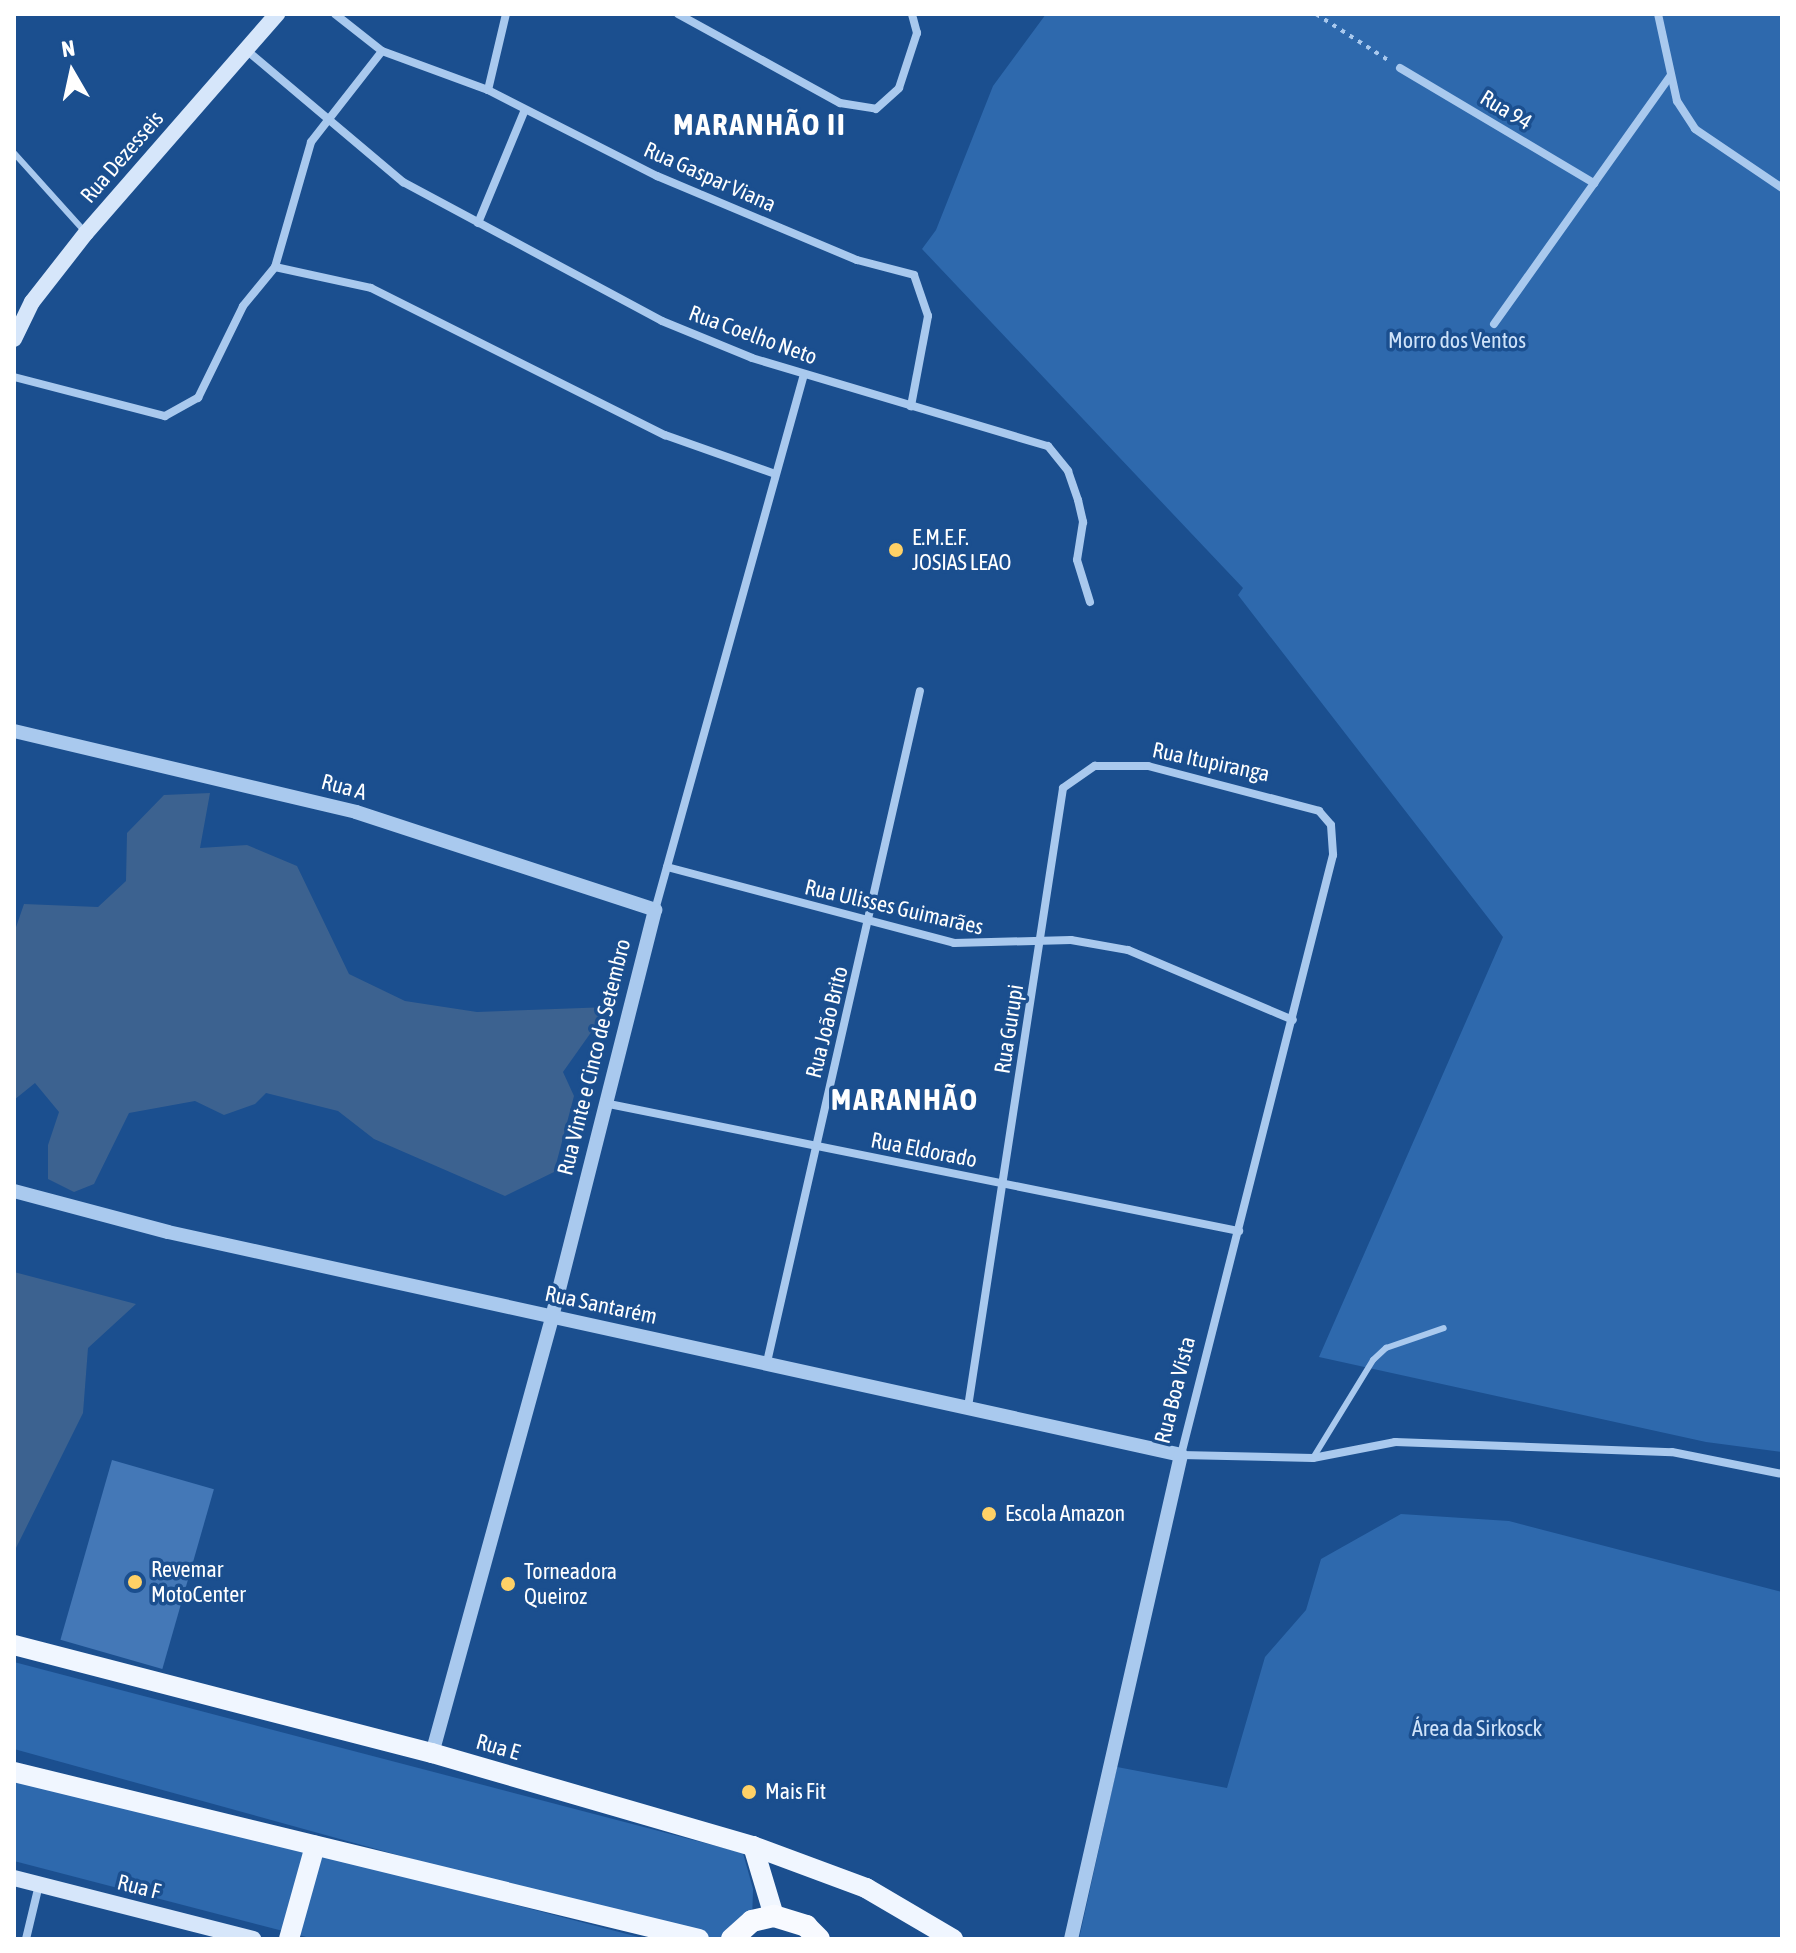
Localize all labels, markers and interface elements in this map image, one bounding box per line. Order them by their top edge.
north arrow [32,32,112,112]
text: N [60,34,77,62]
street label: Rua 94 [1475,84,1537,136]
street label: Rua Dezesseis [75,106,169,208]
district label: MARANHÃO II [673,106,847,142]
street label: Rua Gaspar Viana [640,136,780,218]
street label: Rua Coelho Neto [685,300,821,370]
park label: Morro dos Ventos [1388,328,1526,354]
place label: E.M.E.F. JOSIAS LEAO [912,524,1011,576]
marker: E.M.E.F. JOSIAS LEAO [887,541,905,559]
street label: Rua Itupiranga [1150,737,1272,787]
street label: Rua A [319,768,369,806]
street label: Rua Ulisses Guimarães [802,874,986,940]
street label: Rua Vinte e Cinco de Setembro [552,936,636,1178]
street label: Rua João Brito [800,963,854,1081]
street label: Rua Gurupi [989,983,1029,1075]
district label: MARANHÃO [831,1081,979,1117]
street label: Rua Eldorado [869,1127,979,1173]
street label: Rua Santarém [543,1280,659,1330]
street label: Rua Boa Vista [1149,1334,1201,1446]
place label: Escola Amazon [1005,1501,1125,1527]
marker: Escola Amazon [980,1505,998,1523]
place label: Revemar MotoCenter [151,1556,246,1608]
place label: Torneadora Queiroz [524,1558,617,1610]
marker: Revemar MotoCenter [126,1573,144,1591]
marker: Torneadora Queiroz [499,1575,517,1593]
park label: Área da Sirkosck [1412,1716,1542,1742]
street label: Rua E [473,1728,523,1766]
place label: Mais Fit [765,1779,826,1805]
marker: Mais Fit [740,1783,758,1801]
street label: Rua F [115,1869,163,1905]

